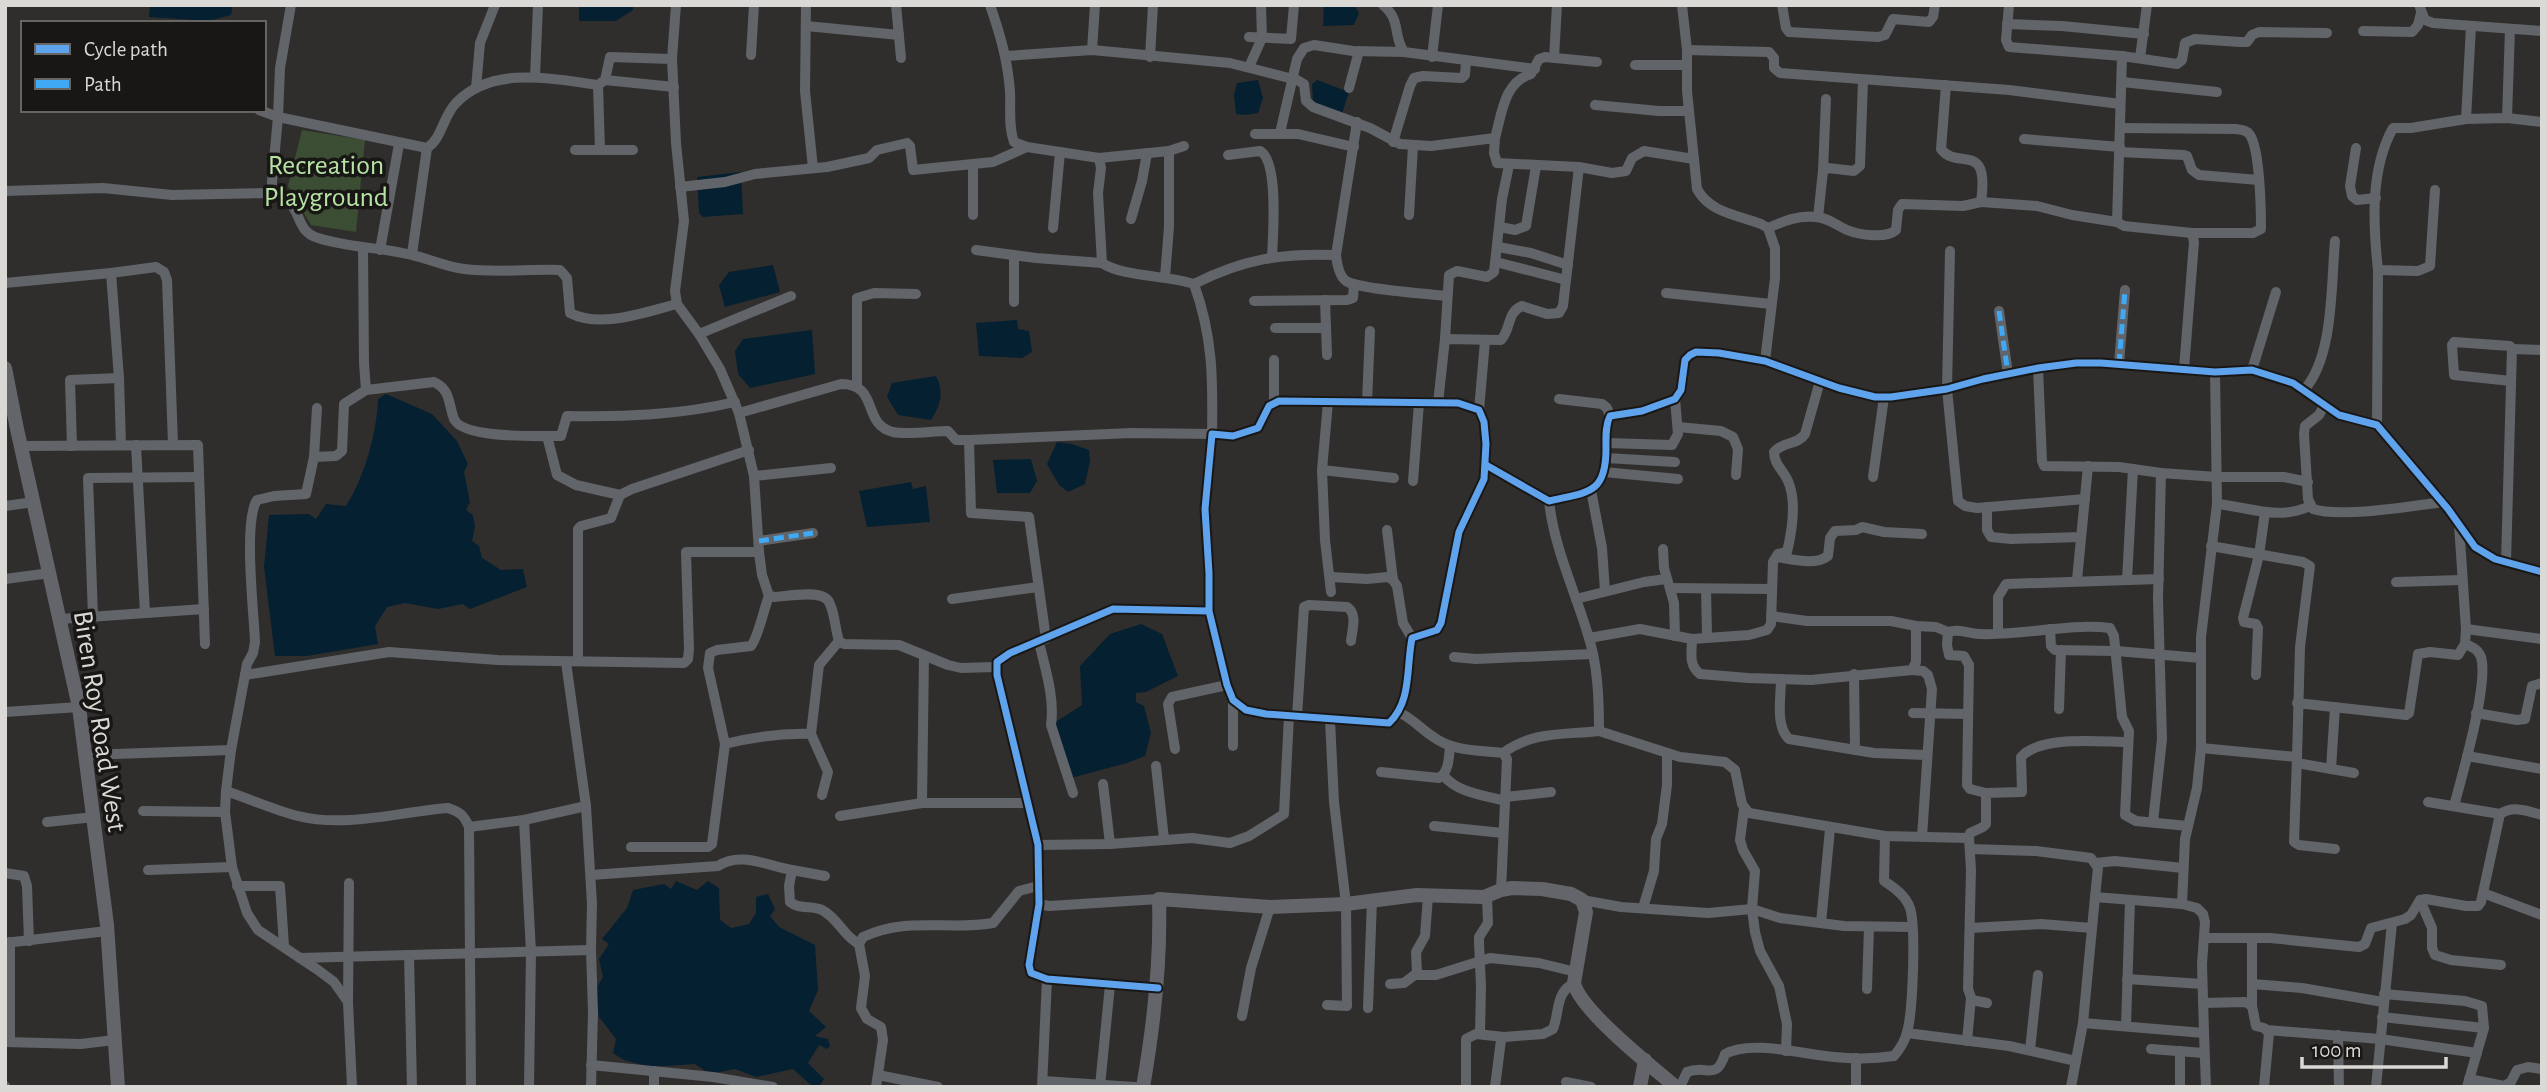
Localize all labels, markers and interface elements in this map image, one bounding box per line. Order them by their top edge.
legend [21,21,266,112]
text: Cycle path [84,39,168,60]
text: Path [84,74,122,95]
park label: Recreation Playground [264,152,388,212]
street label: Biren Roy Road West [68,609,130,834]
scale bar [2302,1026,2446,1070]
text: 100 m [2312,1040,2362,1061]

